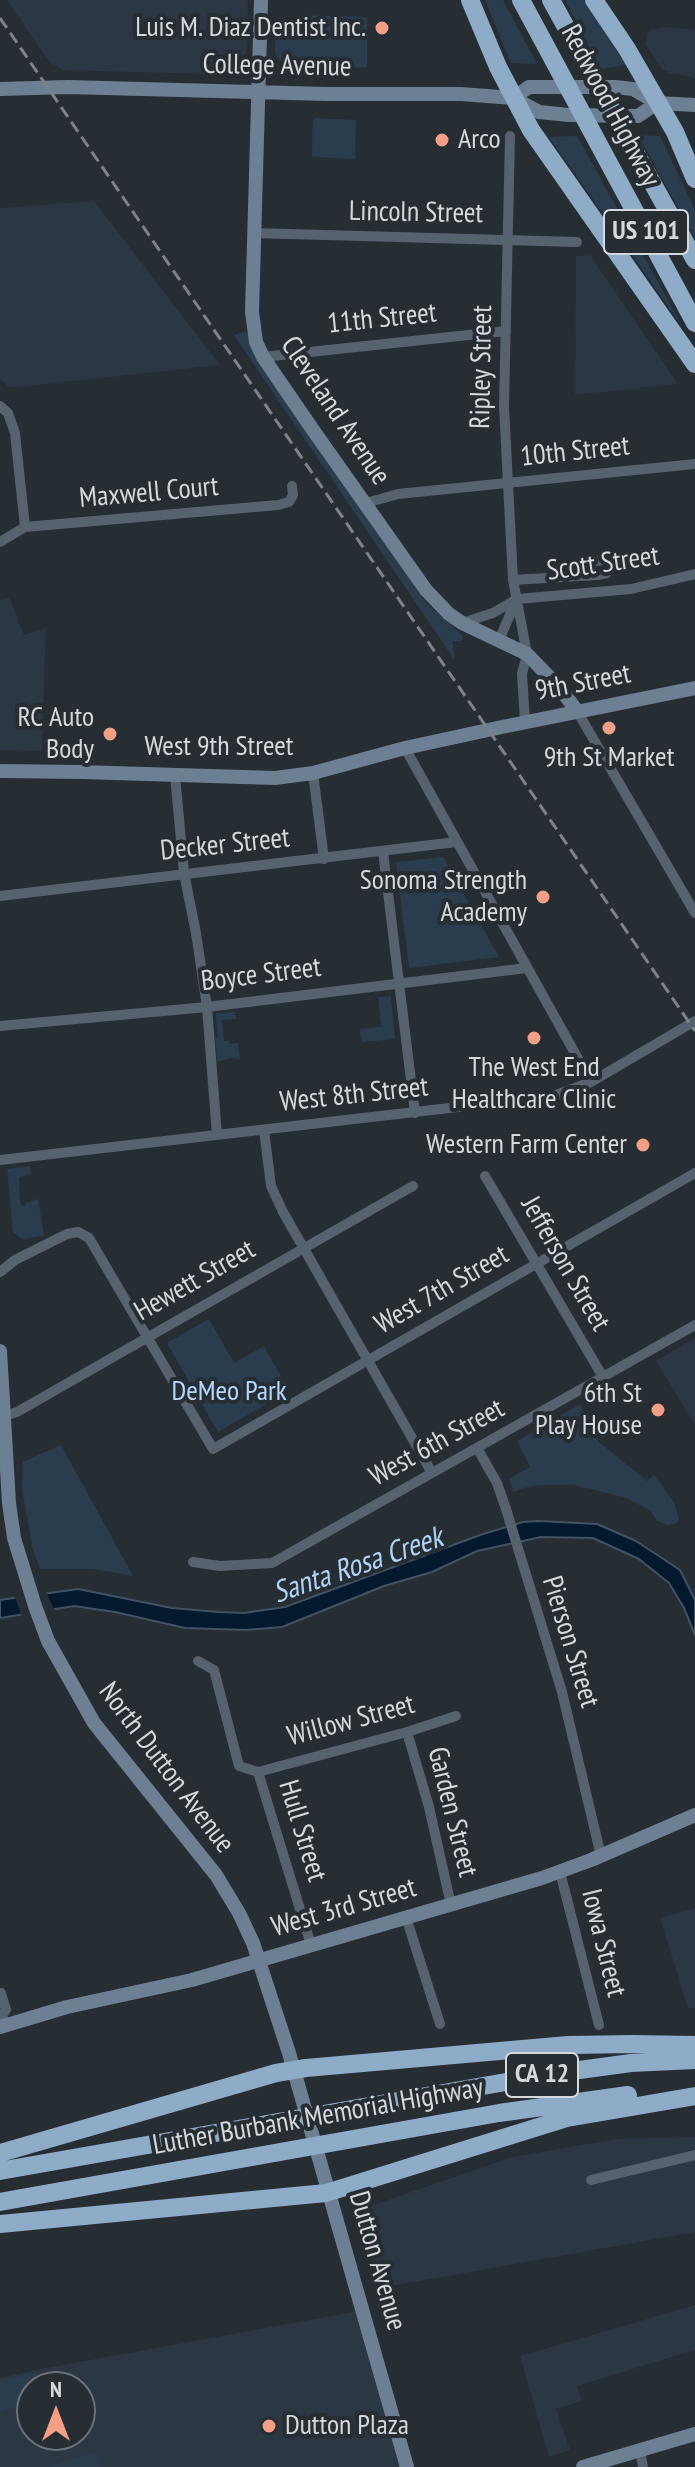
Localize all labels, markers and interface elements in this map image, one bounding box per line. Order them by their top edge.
place label: Luis M. Diaz Dentist Inc. [135,11,366,45]
marker: Luis M. Diaz Dentist Inc. [373,19,391,37]
street label: Redwood Highway [553,19,667,193]
street label: College Avenue [202,48,352,84]
place label: Arco [458,123,501,157]
marker: Arco [433,131,451,149]
street label: Lincoln Street [349,195,483,231]
road number: US 101 [604,210,688,254]
street label: 11th Street [326,297,438,341]
street label: Ripley Street [464,305,500,429]
street label: Cleveland Avenue [273,330,397,492]
street label: 10th Street [519,430,631,474]
street label: Maxwell Court [78,470,220,516]
street label: Scott Street [545,540,661,588]
street label: 9th Street [532,657,634,709]
place label: RC Auto Body [18,701,94,767]
marker: 9th St Market [600,719,618,737]
marker: RC Auto Body [101,725,119,743]
street label: West 9th Street [145,730,293,764]
place label: 9th St Market [544,741,674,775]
street label: Decker Street [159,822,291,868]
place label: Sonoma Strength Academy [360,864,527,930]
marker: Sonoma Strength Academy [534,888,552,906]
street label: Boyce Street [199,951,323,999]
marker: The West End Healthcare Clinic [525,1029,543,1047]
place label: The West End Healthcare Clinic [452,1051,616,1117]
street label: West 8th Street [278,1071,430,1119]
place label: Western Farm Center [426,1128,627,1162]
marker: Western Farm Center [634,1136,652,1154]
street label: Jefferson Street [513,1191,617,1337]
street label: Hewett Street [129,1233,261,1329]
street label: West 7th Street [369,1238,515,1342]
park label: DeMeo Park [171,1375,287,1409]
place label: 6th St Play House [535,1377,642,1443]
street label: West 6th Street [364,1392,510,1494]
marker: 6th St Play House [649,1401,667,1419]
water label: Santa Rosa Creek [268,1520,448,1612]
street label: Pierson Street [534,1572,606,1712]
street label: North Dutton Avenue [91,1676,241,1860]
street label: Willow Street [284,1688,418,1754]
street label: Garden Street [420,1744,484,1880]
street label: Hull Street [271,1776,333,1886]
street label: West 3rd Street [268,1871,420,1945]
street label: Iowa Street [573,1886,633,2000]
road number: CA 12 [506,2053,578,2097]
street label: Luther Burbank Memorial Highway [150,2071,486,2163]
street label: Dutton Avenue [341,2188,413,2334]
north arrow [16,2371,96,2451]
text: N [50,2375,62,2403]
place label: Dutton Plaza [285,2409,409,2443]
marker: Dutton Plaza [260,2417,278,2435]

